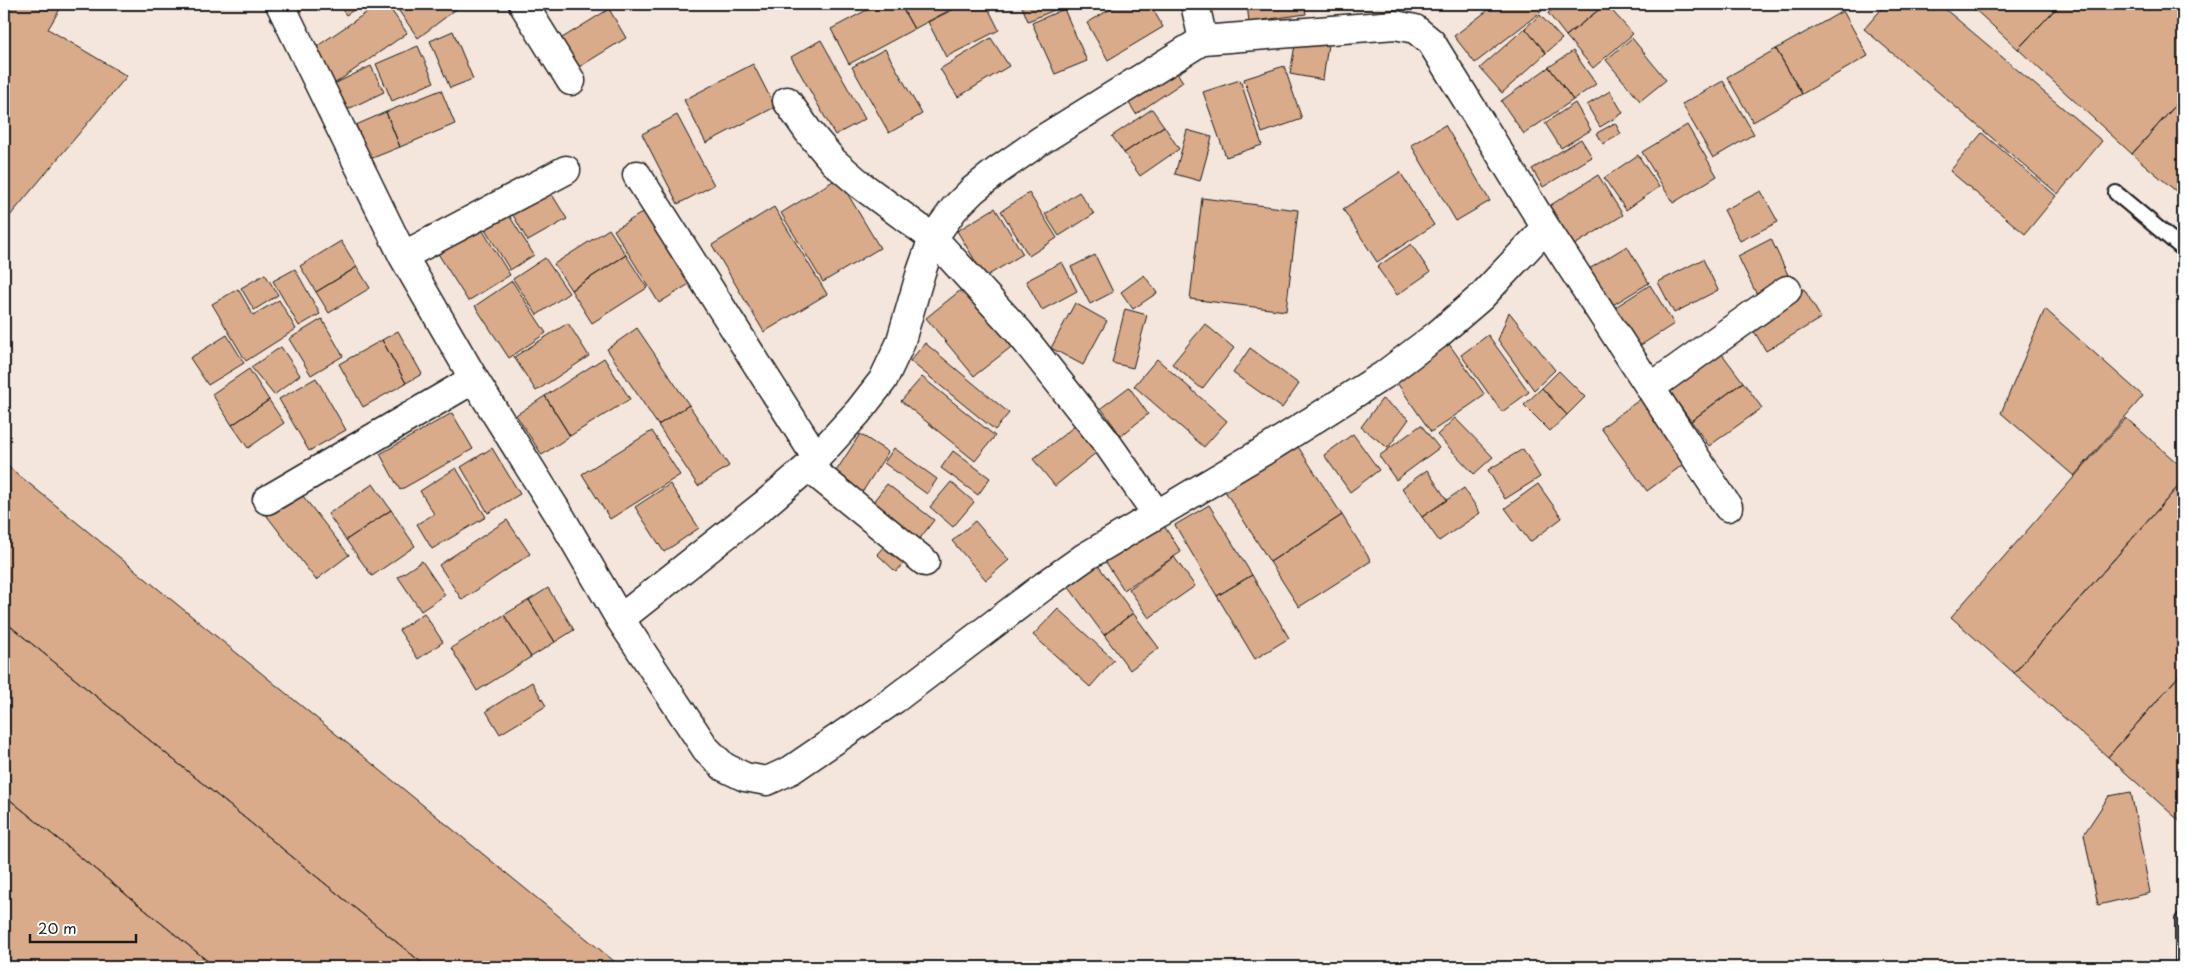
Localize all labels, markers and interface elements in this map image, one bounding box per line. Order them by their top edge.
scale bar [30,911,136,943]
text: 20 m [38,916,77,939]

